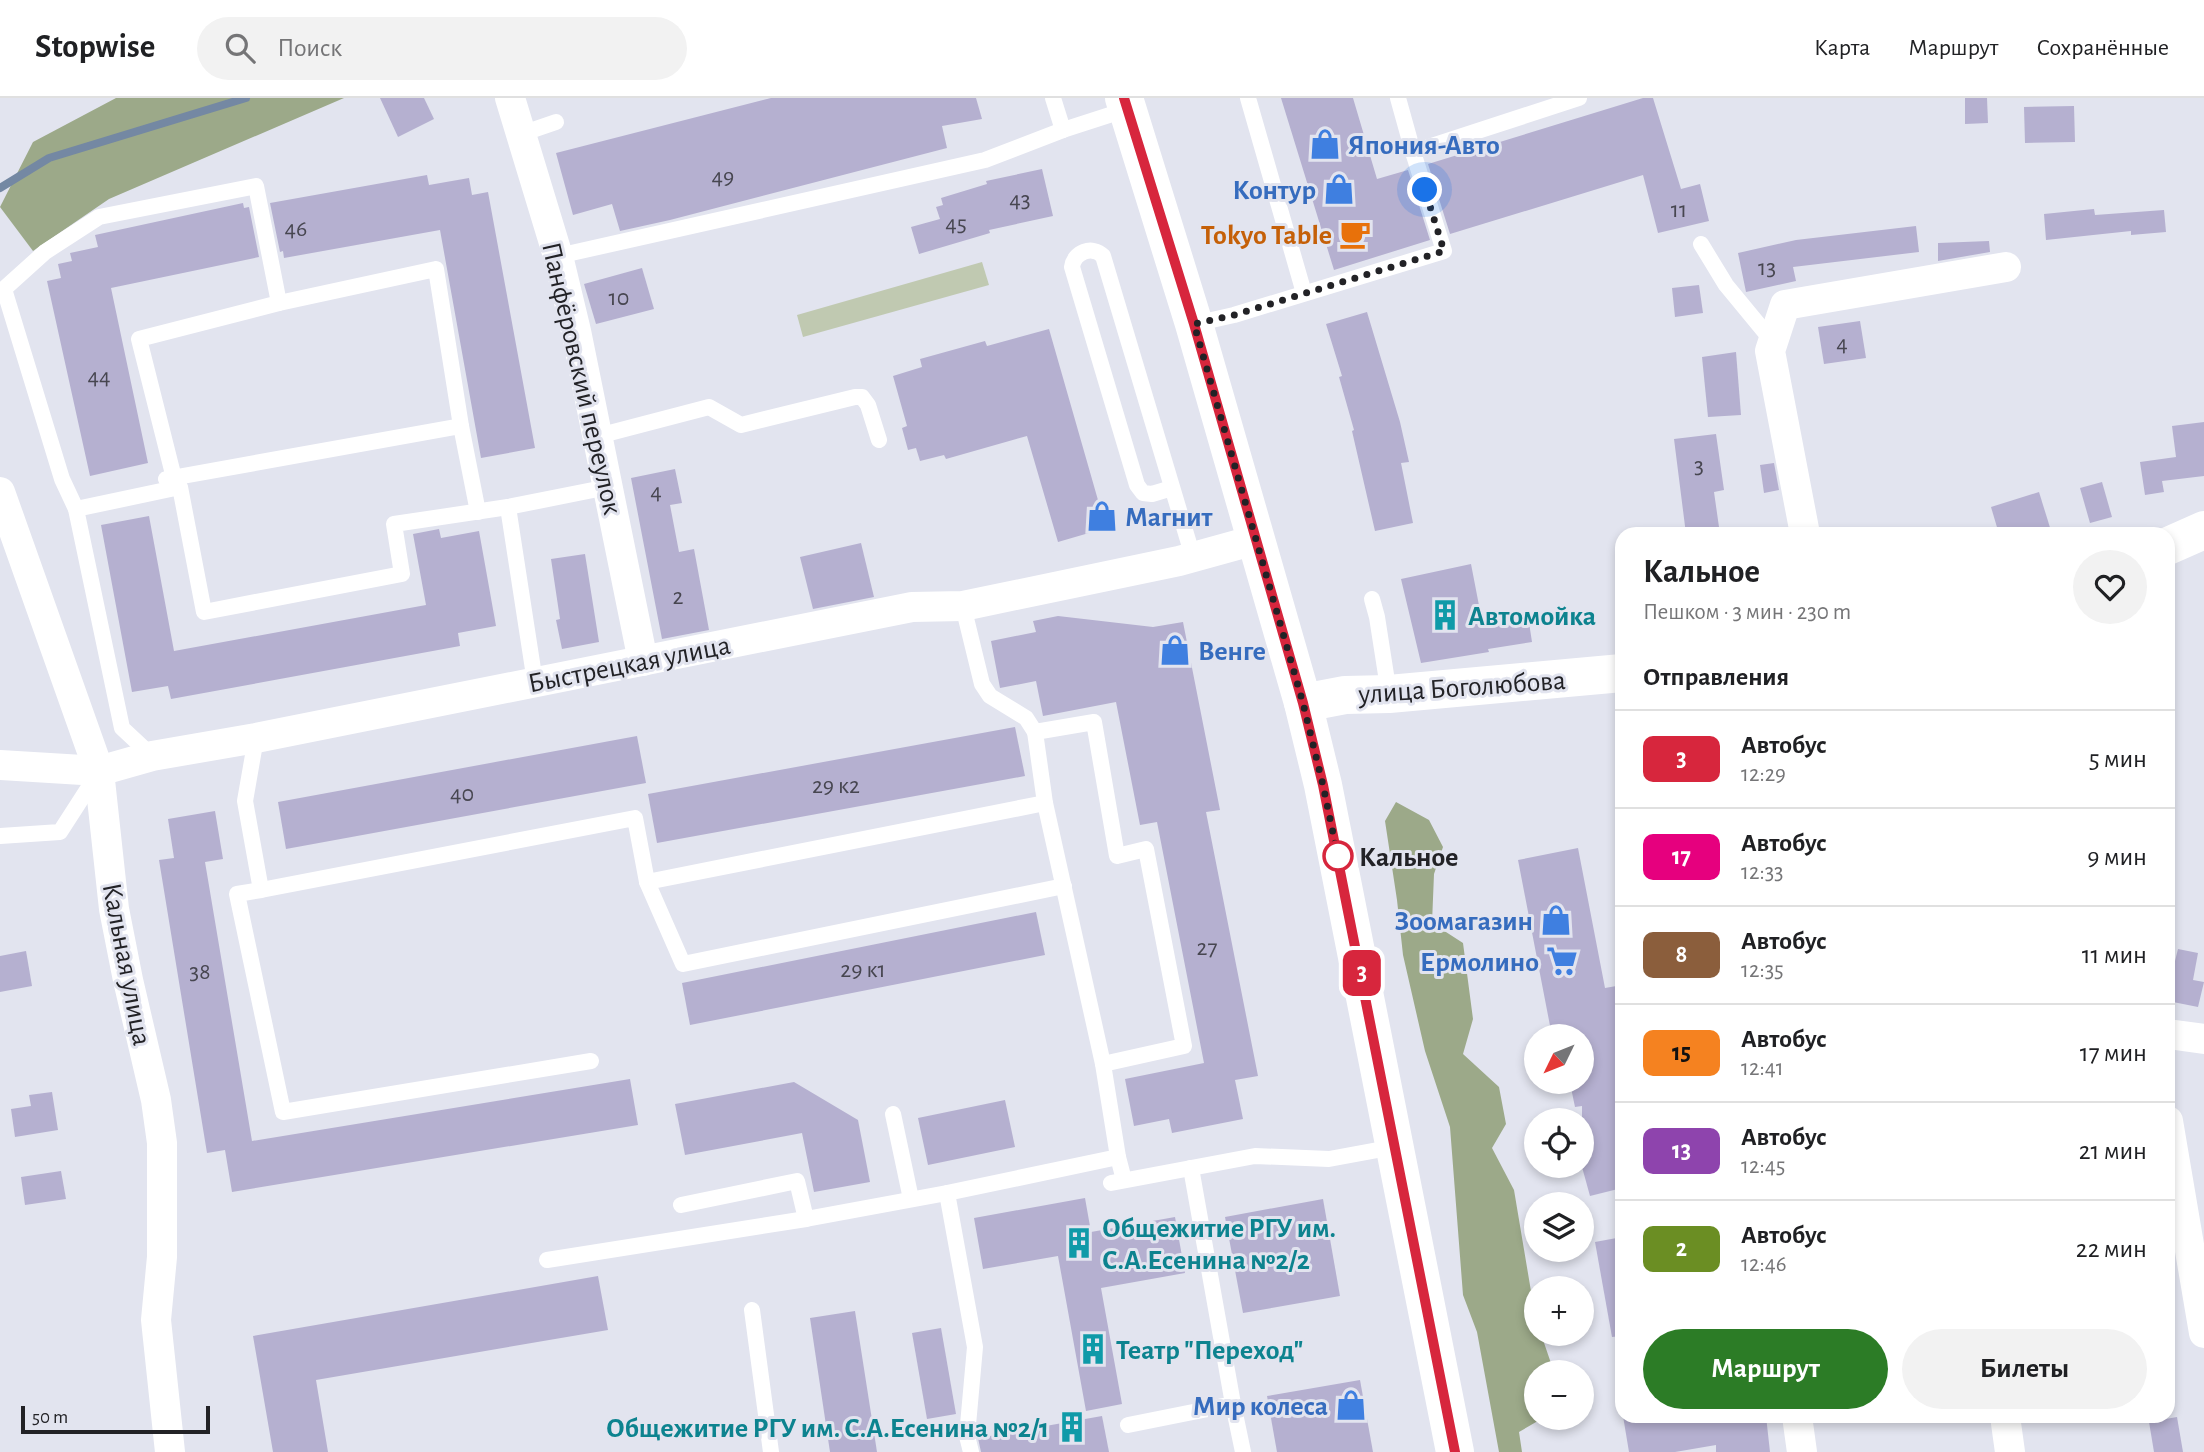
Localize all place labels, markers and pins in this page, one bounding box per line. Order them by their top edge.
shop icon: Япония-Авто [1308,127,1342,161]
place label: Япония-Авто [1348,132,1500,160]
shop icon: Контур [1322,172,1356,206]
place label: Контур [1232,177,1316,205]
cafe icon: Tokyo Table [1338,217,1372,251]
place label: Tokyo Table [1201,222,1332,250]
shop icon: Магнит [1085,499,1119,533]
place label: Магнит [1125,504,1214,532]
building icon: Автомойка [1428,598,1462,632]
place label: Автомойка [1468,603,1596,631]
shop icon: Венге [1158,633,1192,667]
place label: Венге [1198,638,1266,666]
marker: Кальное [1323,841,1353,871]
place label: Кальное [1359,844,1458,872]
shop icon: Зоомагазин [1539,903,1573,937]
place label: Зоомагазин [1394,908,1533,936]
supermarket icon: Ермолино [1545,944,1579,978]
place label: Ермолино [1420,949,1539,977]
place label: Общежитие РГУ им. С.А.Есенина №2/2 [1102,1215,1336,1275]
building icon: Общежитие РГУ им. С.А.Есенина №2/2 [1062,1226,1096,1260]
building icon: Театр "Переход" [1076,1332,1110,1366]
place label: Театр "Переход" [1116,1337,1304,1365]
shop icon: Мир колеса [1334,1388,1368,1422]
place label: Мир колеса [1193,1393,1328,1421]
building icon: Общежитие РГУ им. С.А.Есенина №2/1 [1055,1410,1089,1444]
place label: Общежитие РГУ им. С.А.Есенина №2/1 [606,1415,1049,1443]

